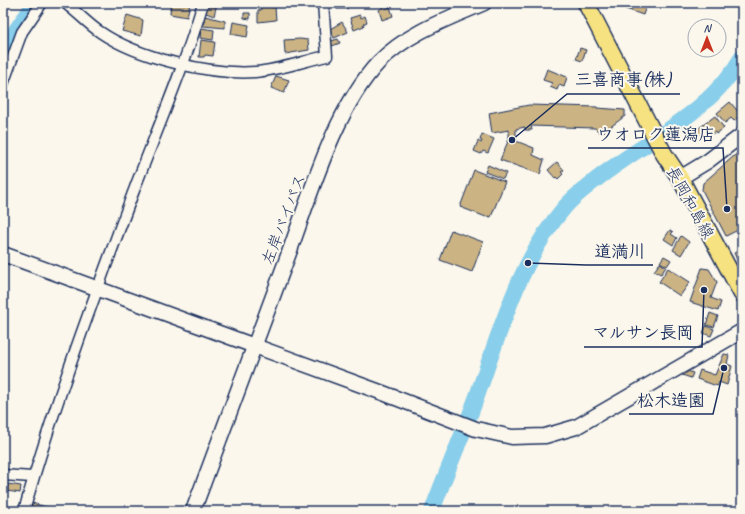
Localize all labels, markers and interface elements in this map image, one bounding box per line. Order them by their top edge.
north arrow [687,18,727,58]
text: N [704,21,713,35]
callout: 三喜商事(株) [567,65,680,94]
text: 三喜商事(株) [575,69,672,90]
callout: ウオロク蓮潟店 [588,119,723,148]
text: ウオロク蓮潟店 [597,124,716,145]
street label: 長岡和島線 [662,163,718,242]
street label: 左岸バイパス [257,171,310,268]
callout: 道満川 [586,236,653,265]
text: 道満川 [595,241,646,262]
callout: マルサン長岡 [584,318,702,347]
text: マルサン長岡 [592,322,694,343]
callout: 松木造園 [629,385,713,414]
text: 松木造園 [637,390,705,411]

